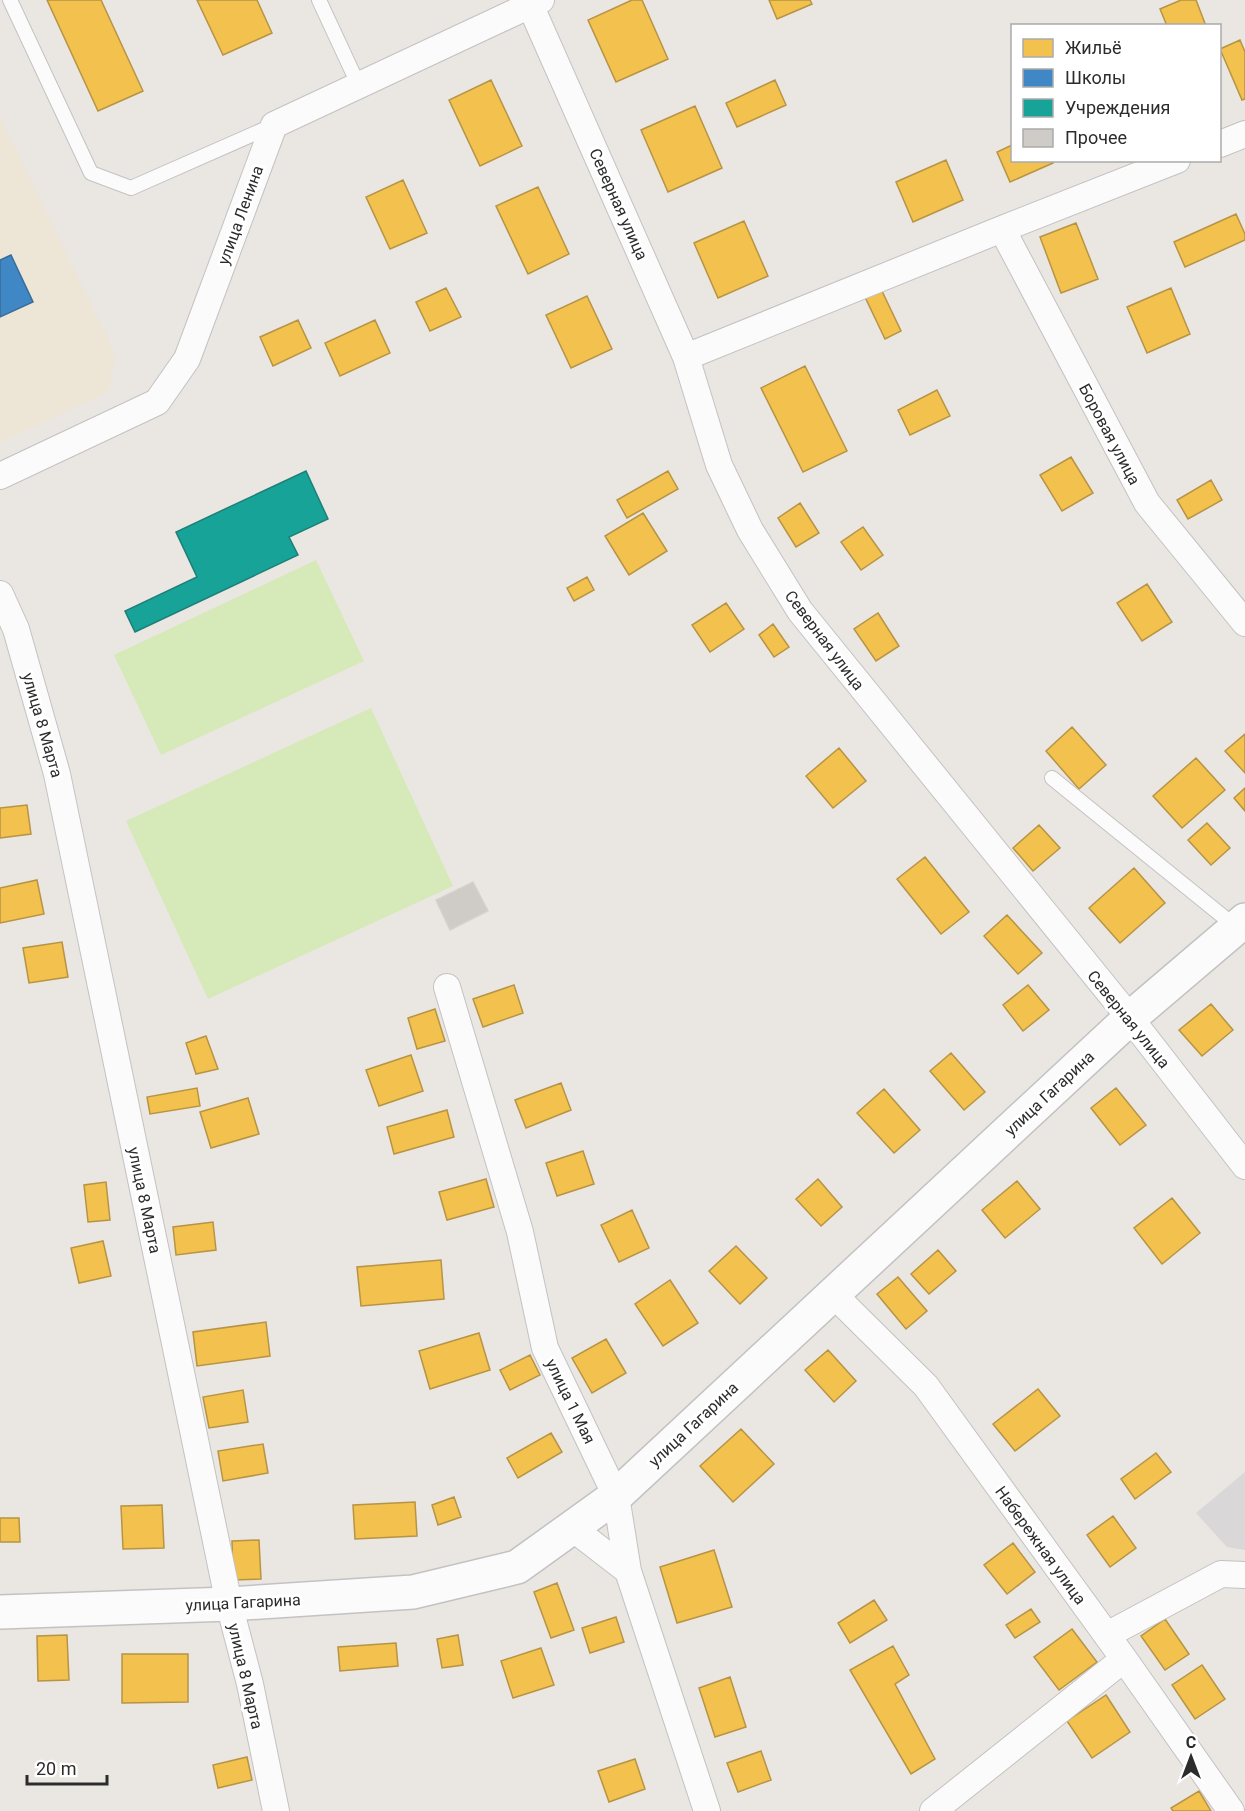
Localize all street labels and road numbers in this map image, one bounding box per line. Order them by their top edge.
street label: Северная улица [585,145,652,263]
street label: улица Ленина [214,163,267,267]
street label: Боровая улица [1075,380,1144,488]
street label: Северная улица [781,587,868,694]
street label: улица 8 Марта [18,671,67,780]
street label: Северная улица [1083,967,1174,1072]
street label: улица Гагарина [1001,1047,1098,1140]
street label: улица 8 Марта [124,1145,165,1255]
street label: улица 1 Мая [542,1356,599,1447]
street label: улица Гагарина [645,1378,742,1471]
street label: Набережная улица [991,1482,1090,1608]
street label: улица Гагарина [185,1590,301,1615]
street label: улица 8 Марта [224,1621,267,1731]

